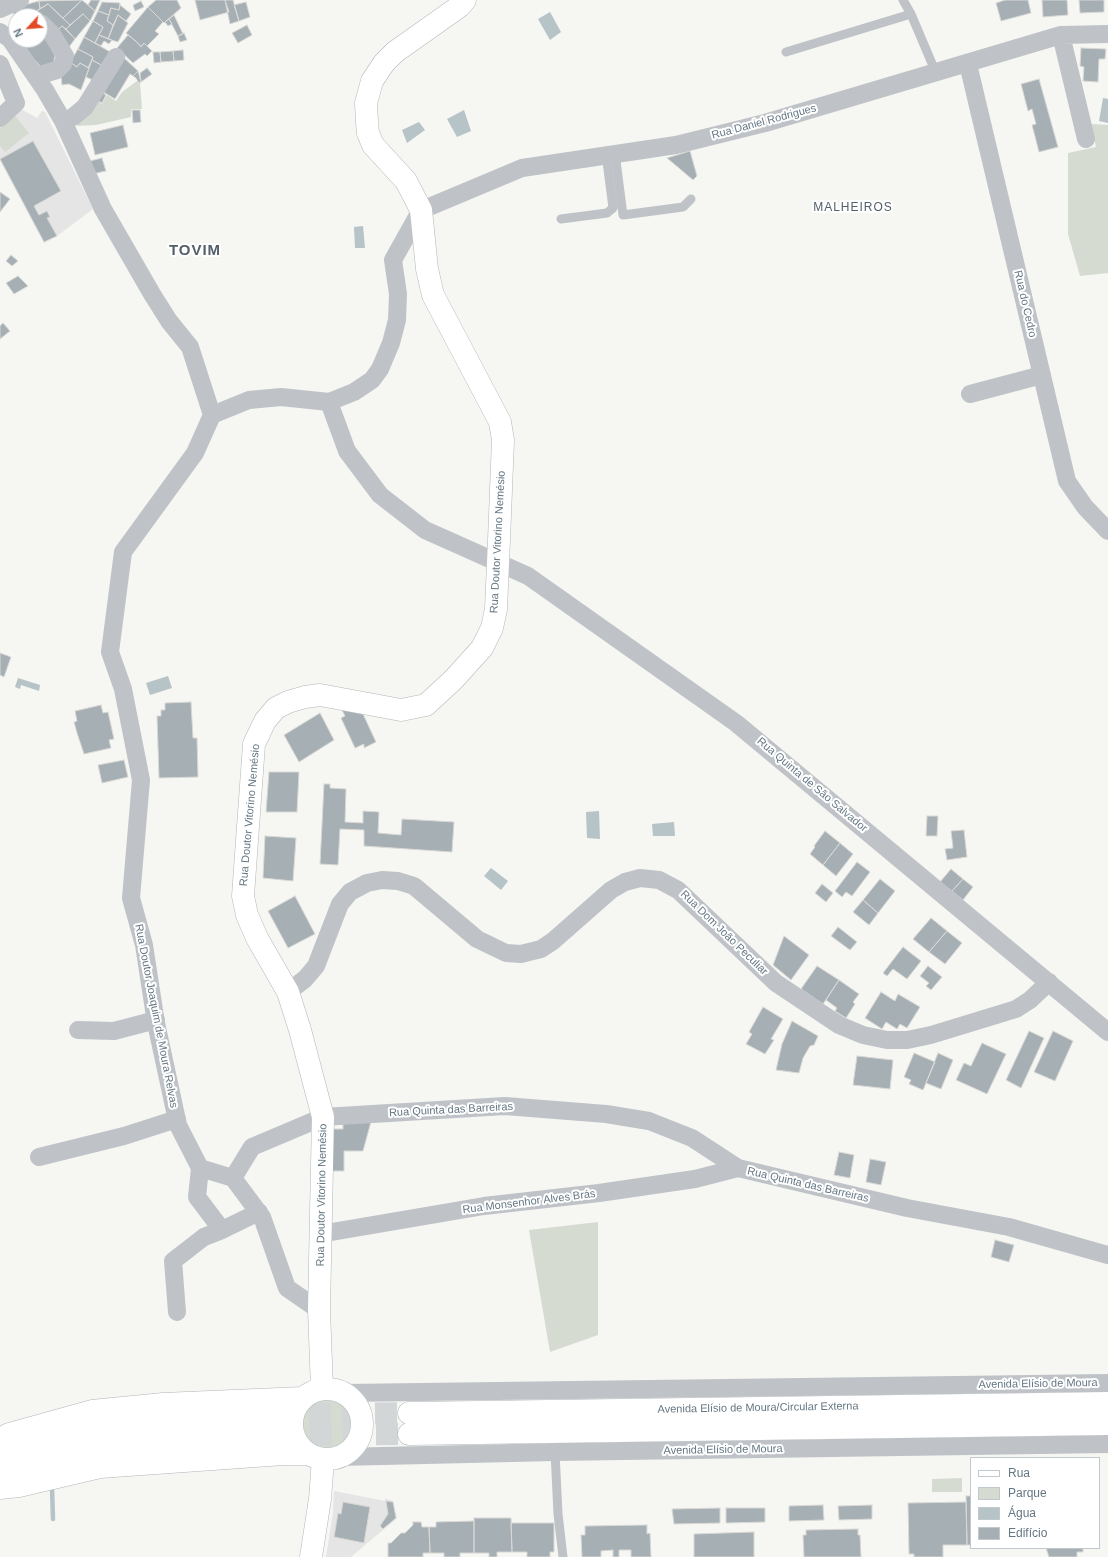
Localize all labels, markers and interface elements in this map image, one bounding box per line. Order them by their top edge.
north arrow [8,8,48,48]
text: N [11,27,25,39]
street label: Rua Daniel Rodrigues [710,102,818,142]
district label: MALHEIROS [813,201,893,215]
district label: TOVIM [169,242,221,260]
street label: Rua do Cedro [1011,269,1039,339]
street label: Rua Doutor Vitorino Nemésio [488,470,508,614]
street label: Rua Quinta de São Salvador [754,735,870,835]
street label: Rua Doutor Vitorino Nemésio [237,743,263,887]
street label: Rua Dom João Peculiar [678,888,770,978]
street label: Rua Doutor Joaquim de Moura Relvas [132,923,180,1109]
street label: Rua Quinta das Barreiras [389,1100,513,1120]
street label: Rua Doutor Vitorino Nemésio [314,1123,330,1267]
street label: Rua Quinta das Barreiras [746,1165,870,1205]
street label: Rua Monsenhor Alves Brás [462,1187,596,1217]
street label: Avenida Elísio de Moura [978,1376,1098,1392]
street label: Avenida Elísio de Moura/Circular Externa [657,1400,859,1416]
street label: Avenida Elísio de Moura [663,1442,783,1458]
legend [970,1457,1100,1549]
text: Rua [1008,1466,1030,1480]
text: Parque [1008,1486,1047,1500]
text: Água [1008,1506,1036,1520]
text: Edifício [1008,1526,1047,1540]

